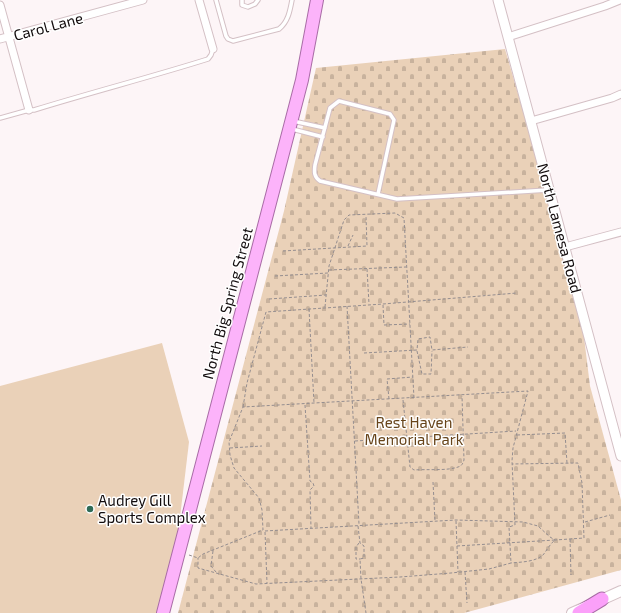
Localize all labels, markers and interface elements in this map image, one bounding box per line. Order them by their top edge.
street label: Carol Lane [11,8,85,44]
street label: North Lamesa Road [534,161,586,295]
street label: North Big Spring Street [198,225,256,381]
park label: Rest Haven Memorial Park [365,413,464,448]
place label: Audrey Gill Sports Complex [98,491,206,526]
marker: Audrey Gill Sports Complex [85,504,95,514]

